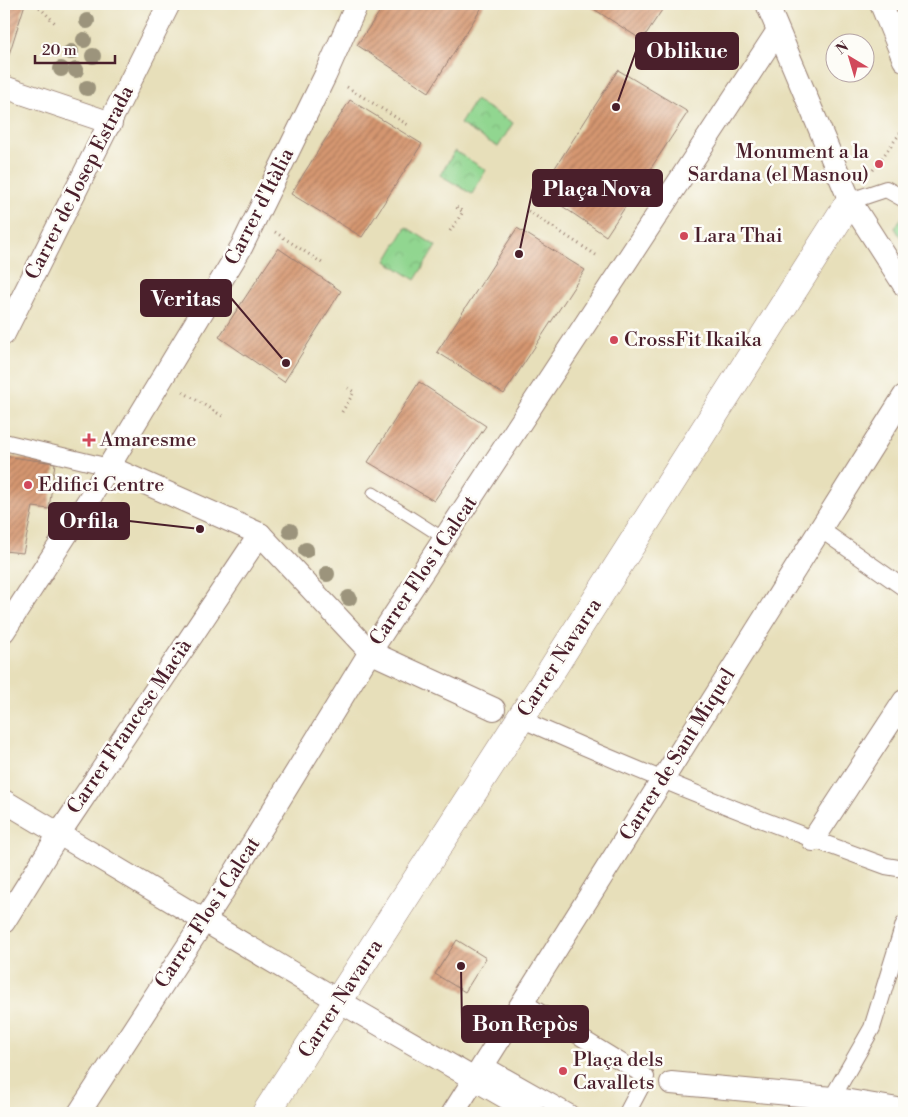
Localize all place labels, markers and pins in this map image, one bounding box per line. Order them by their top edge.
callout: Oblikue [636,33,738,69]
place label: Monument a la Sardana (el Masnou) [688,140,870,188]
marker: Monument a la Sardana (el Masnou) [873,158,885,170]
callout: Plaça Nova [533,170,662,206]
place label: Lara Thai [694,224,783,249]
marker: Lara Thai [678,230,690,242]
callout: Veritas [141,280,231,316]
place label: CrossFit Ikaika [624,328,763,353]
marker: CrossFit Ikaika [608,334,620,346]
place label: Amaresme [99,428,196,453]
marker: Amaresme [82,433,96,447]
place label: Edifici Centre [38,473,164,498]
marker: Edifici Centre [22,479,34,491]
callout: Orfila [49,503,129,539]
callout: Bon Repòs [462,1006,588,1042]
place label: Plaça dels Cavallets [573,1048,663,1096]
marker: Plaça dels Cavallets [557,1065,569,1077]

